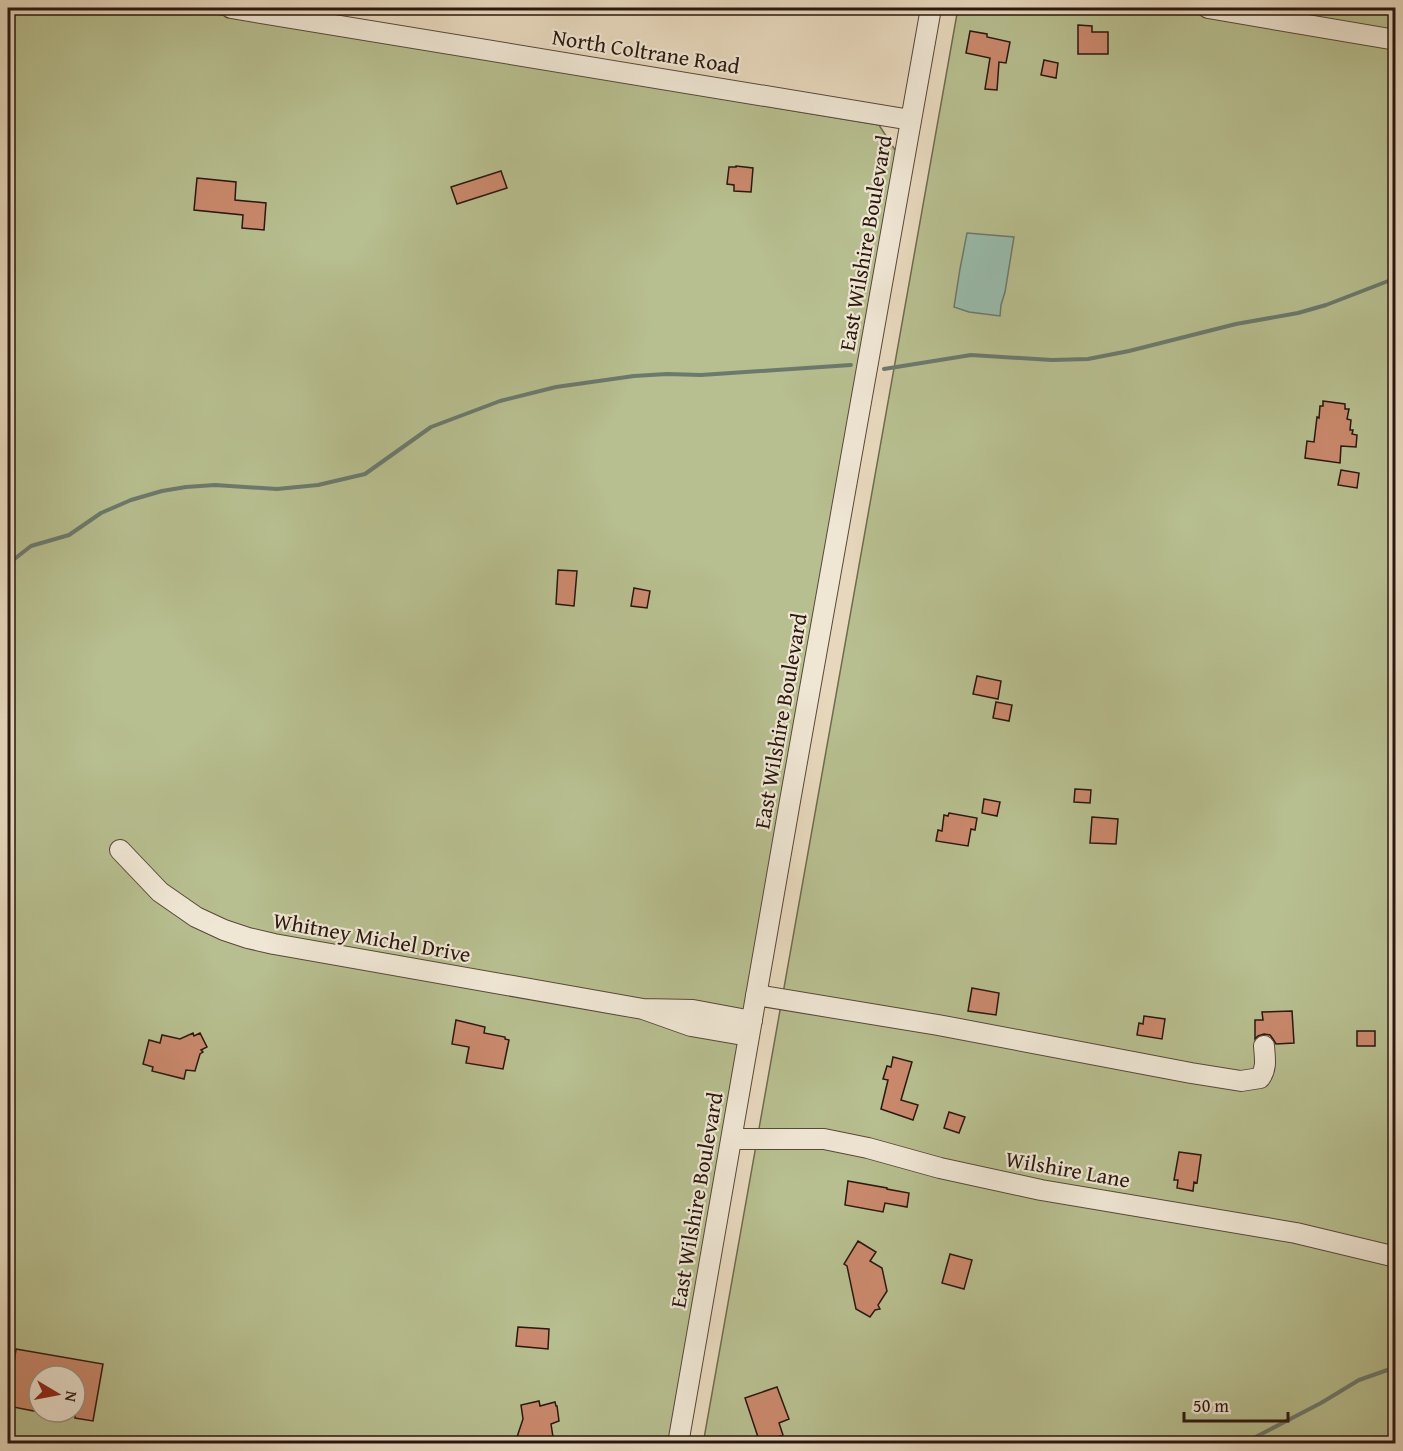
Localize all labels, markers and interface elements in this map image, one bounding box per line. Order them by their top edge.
street label: North Coltrane Road [550,20,742,82]
street label: East Wilshire Boulevard [830,132,900,353]
street label: East Wilshire Boulevard [745,610,815,831]
street label: Whitney Michel Drive [271,904,473,970]
street label: East Wilshire Boulevard [661,1089,731,1310]
street label: Wilshire Lane [1003,1142,1133,1196]
north arrow [27,1364,87,1424]
scale bar [1184,1385,1288,1423]
text: N [59,1389,85,1404]
text: 50 m [1193,1392,1229,1419]

